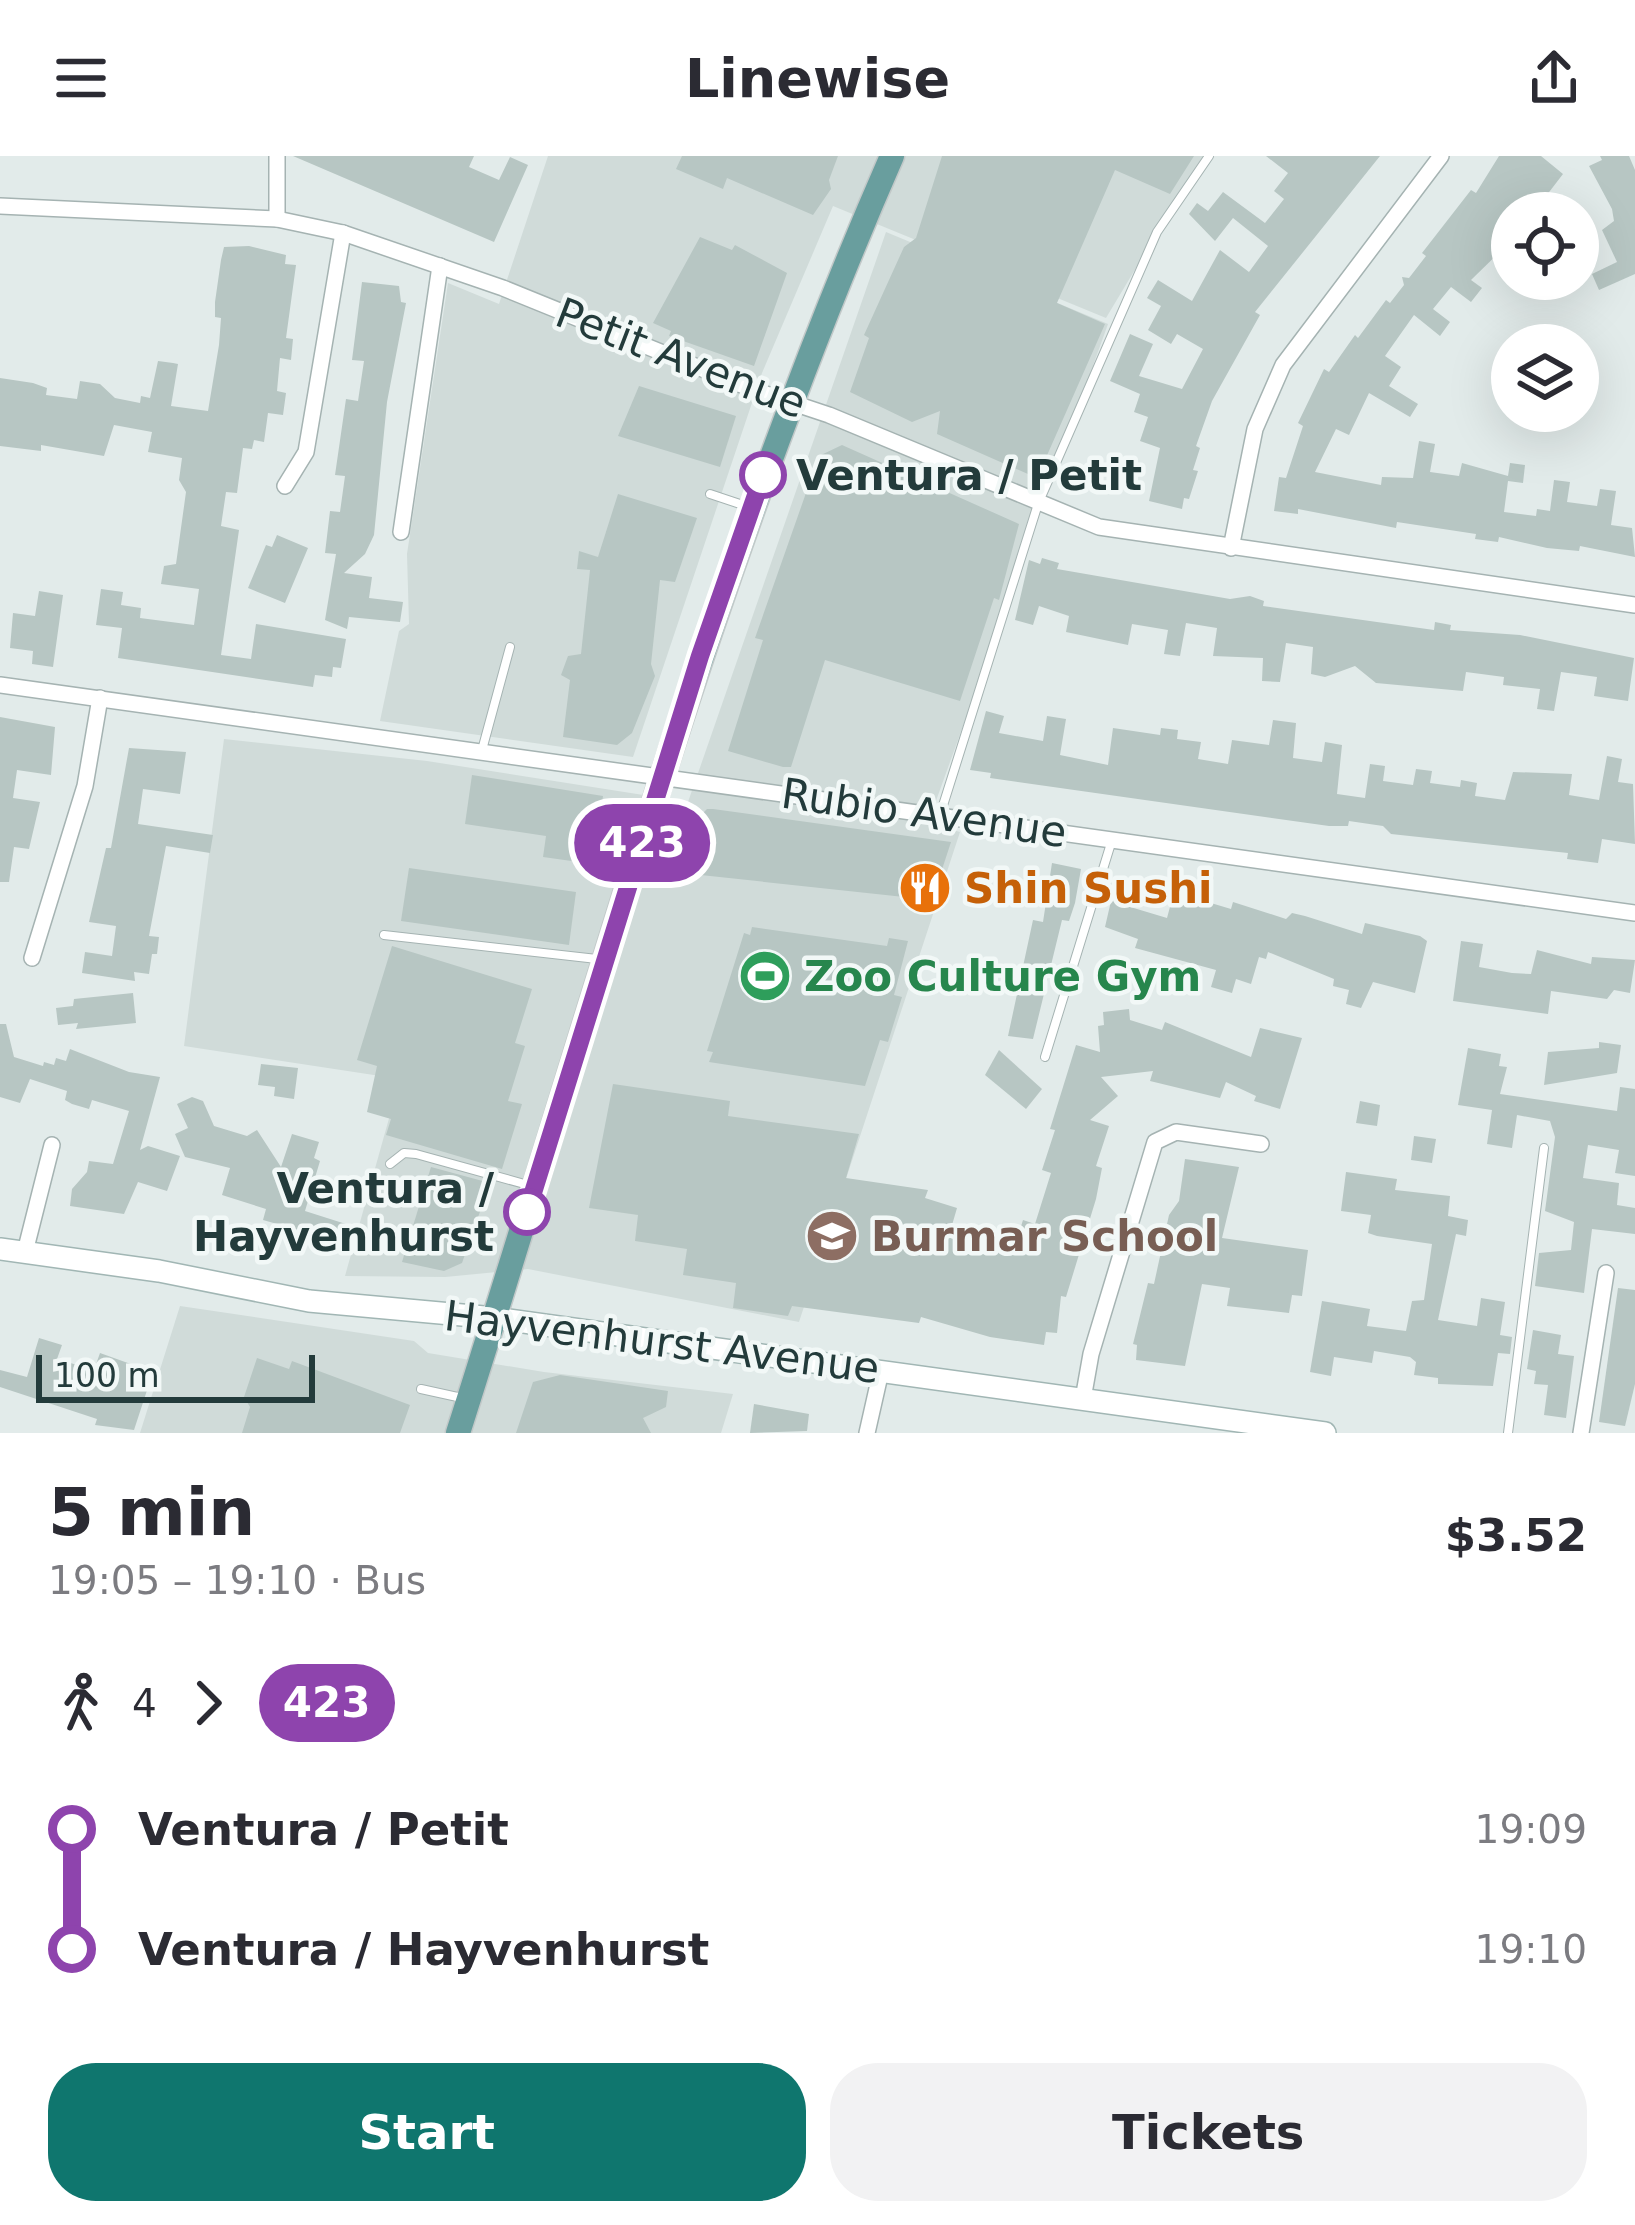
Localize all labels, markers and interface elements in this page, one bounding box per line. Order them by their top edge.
icon: menu [48,45,114,111]
icon: share [1521,45,1587,111]
text: Linewise [685,47,950,110]
map controls [1491,192,1599,432]
button: locate [1491,192,1599,300]
street label: Petit Avenue [549,288,813,428]
button: layers [1491,324,1599,432]
place label: Ventura / Petit [796,451,1142,500]
marker: Ventura / Petit [741,453,785,497]
street label: Rubio Avenue [778,769,1070,857]
line badge: 423 [573,804,711,882]
text: 423 [598,818,686,867]
restaurant icon: Shin Sushi [897,860,953,916]
place label: Shin Sushi [964,864,1213,913]
sports icon: Zoo Culture Gym [737,948,793,1004]
place label: Zoo Culture Gym [804,952,1201,1001]
place label: Ventura / Hayvenhurst [193,1164,495,1261]
marker: Ventura / Hayvenhurst [505,1190,549,1234]
school or university icon: Burmar School [804,1208,860,1264]
place label: Burmar School [871,1212,1218,1261]
street label: Hayvenhurst Avenue [442,1291,882,1393]
scale bar [36,1349,315,1402]
text: 100 m [54,1356,160,1395]
text: 5 min [48,1474,255,1551]
text: $3.52 [1445,1509,1587,1562]
text: 19:05 – 19:10 · Bus [48,1558,426,1603]
icon: walk [48,1670,114,1736]
icon: forward [175,1670,241,1736]
text: 423 [283,1678,371,1727]
text: 4 [132,1681,157,1726]
text: Ventura / Petit [138,1803,509,1856]
text: 19:09 [1475,1807,1587,1852]
text: Ventura / Hayvenhurst [138,1923,709,1976]
text: 19:10 [1475,1927,1587,1972]
button: Start [48,2063,806,2201]
button: Tickets [830,2063,1587,2201]

